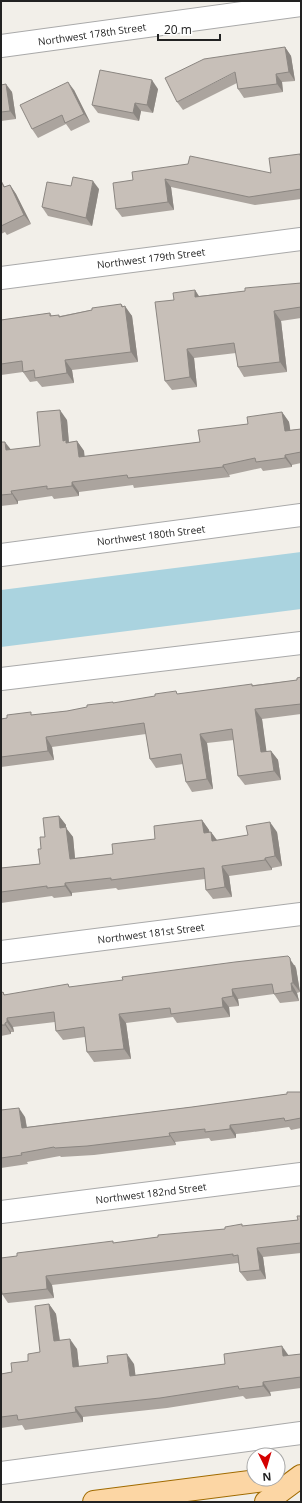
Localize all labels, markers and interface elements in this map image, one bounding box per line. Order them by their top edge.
scale bar [158,16,220,42]
street label: Northwest 178th Street [37,19,147,49]
text: 20 m [164,21,192,38]
street label: Northwest 179th Street [96,244,206,272]
street label: Northwest 180th Street [96,521,206,549]
street label: Northwest 181st Street [97,919,206,947]
street label: Northwest 182nd Street [95,1179,208,1207]
north arrow [246,1447,286,1487]
text: N [262,1470,272,1485]

